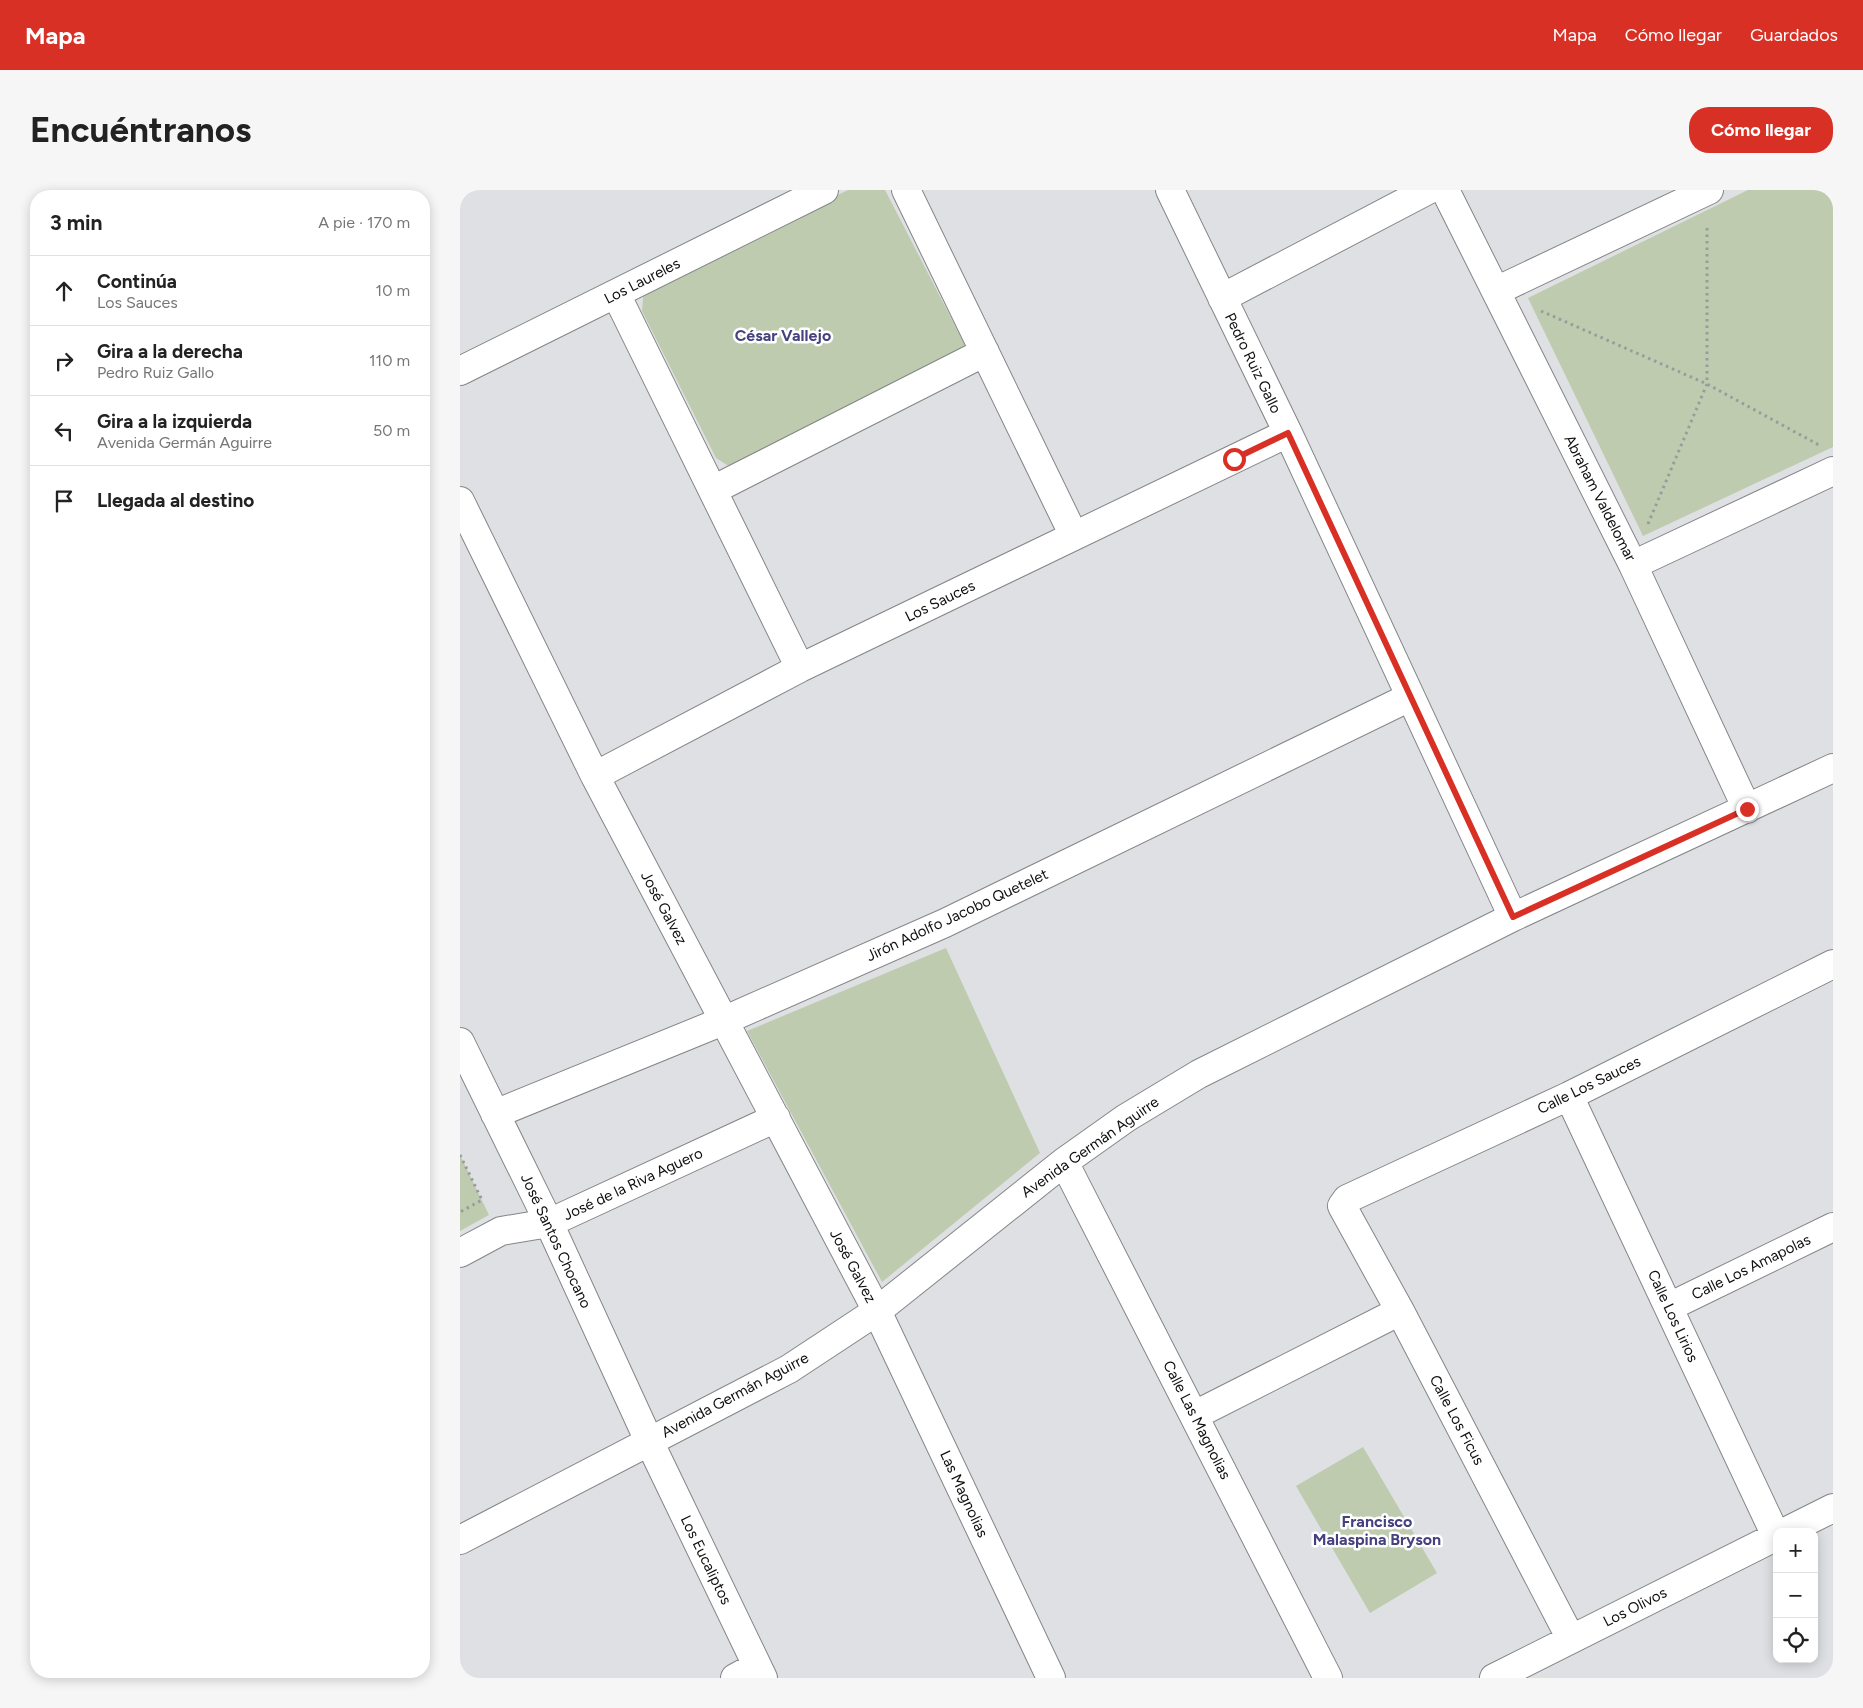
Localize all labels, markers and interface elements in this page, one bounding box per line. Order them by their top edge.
text: Mapa [25,21,86,50]
text: Mapa [1552,24,1597,46]
text: Cómo llegar [1625,24,1722,46]
text: Guardados [1750,24,1838,46]
button: Cómo llegar [1689,107,1833,153]
text: Encuéntranos [30,109,251,151]
text: 3 min [50,210,102,235]
text: A pie · 170 m [318,213,410,232]
street label: Los Laureles [601,254,683,308]
text: Continúa [97,270,177,293]
icon: ahead [50,277,78,305]
text: 10 m [376,281,410,300]
text: Los Sauces [97,293,178,312]
street label: Pedro Ruiz Gallo [1221,310,1285,416]
district label: César Vallejo [735,326,831,345]
text: Gira a la derecha [97,340,243,363]
icon: right [50,347,78,375]
text: 110 m [369,351,410,370]
text: Pedro Ruiz Gallo [97,363,214,382]
text: Gira a la izquierda [97,410,252,433]
icon: left [50,417,78,445]
text: 50 m [373,421,410,440]
street label: Abraham Valdelomar [1560,432,1640,564]
text: Avenida Germán Aguirre [97,433,272,452]
route start [1223,448,1246,471]
icon: arrive [50,487,78,515]
text: Llegada al destino [97,489,254,512]
street label: Los Sauces [902,576,978,626]
route end [1736,798,1759,821]
street label: Jirón Adolfo Jacobo Quetelet [863,865,1051,965]
street label: José Galvez [637,868,691,948]
street label: Calle Los Sauces [1534,1052,1644,1118]
street label: Avenida Germán Aguirre [1018,1093,1162,1201]
street label: José de la Riva Aguero [560,1144,706,1224]
street label: José Santos Chocano [517,1171,595,1311]
street label: José Galvez [826,1226,880,1306]
street label: Calle Los Amapolas [1689,1230,1813,1304]
street label: Calle Los Lirios [1644,1267,1702,1365]
street label: Avenida Germán Aguirre [658,1349,812,1441]
street label: Calle Las Magnolias [1159,1358,1235,1482]
street label: Calle Los Ficus [1426,1372,1488,1468]
street label: Las Magnolias [936,1448,992,1540]
street label: Los Eucaliptos [677,1512,735,1608]
district label: Francisco Malaspina Bryson [1313,1512,1441,1549]
map controls [1773,1528,1818,1663]
button: + [1773,1528,1818,1573]
button: − [1773,1573,1818,1618]
street label: Los Olivos [1600,1583,1670,1631]
button: locate [1773,1618,1818,1663]

